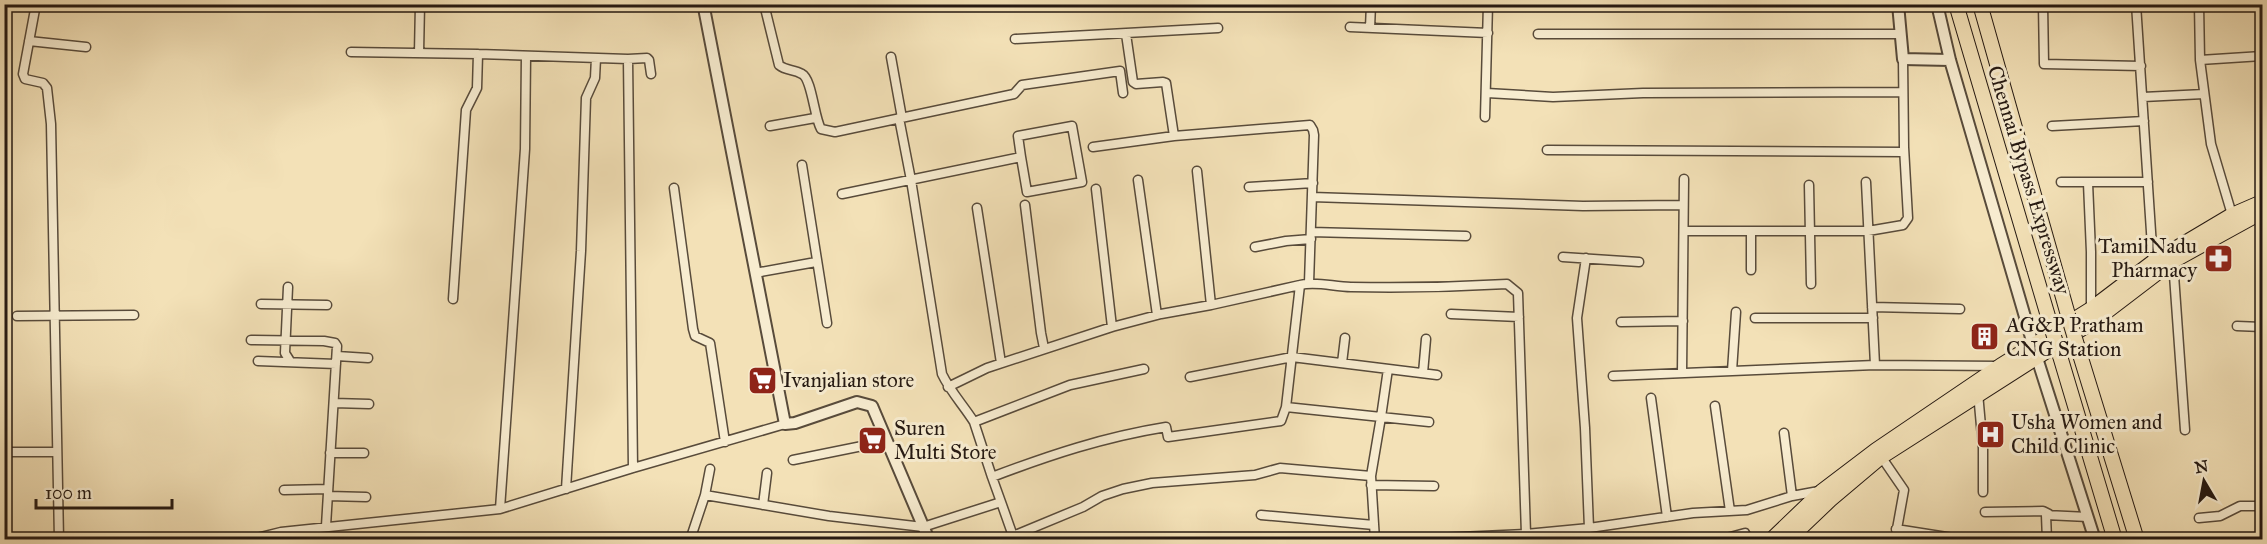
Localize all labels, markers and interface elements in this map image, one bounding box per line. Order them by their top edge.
street label: Chennai Bypass Expressway [1982,62,2077,299]
place label: TamilNadu Pharmacy [2098,233,2198,283]
pharmacy icon: TamilNadu Pharmacy [2202,242,2234,274]
place label: AG&P Pratham CNG Station [2005,312,2144,362]
building icon: AG&P Pratham CNG Station [1969,321,2001,353]
supermarket icon: Ivanjalian store [746,364,778,396]
place label: Ivanjalian store [783,367,914,393]
place label: Usha Women and Child Clinic [2011,409,2163,459]
place label: Suren Multi Store [894,415,997,465]
hospital icon: Usha Women and Child Clinic [1974,418,2006,450]
supermarket icon: Suren Multi Store [857,424,889,456]
north arrow [2174,451,2234,511]
text: N [2193,456,2210,477]
scale bar [36,472,172,510]
text: 100 m [45,482,92,504]

